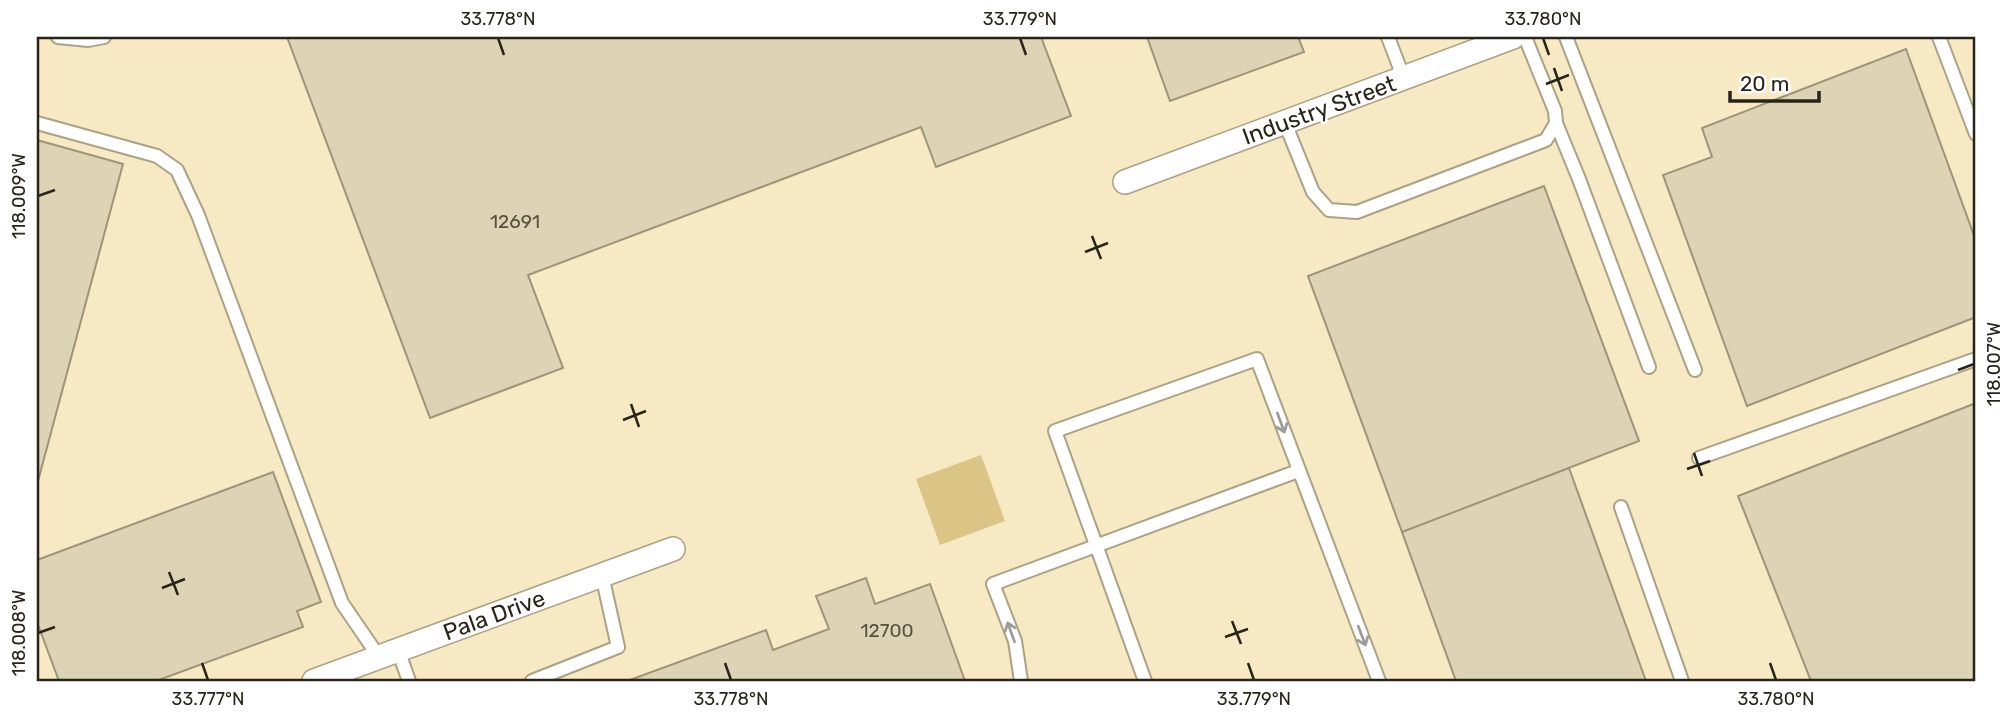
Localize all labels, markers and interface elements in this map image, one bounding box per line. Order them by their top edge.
text: 33.778°N [460,8,536,30]
text: 33.779°N [983,8,1057,30]
text: 33.780°N [1504,8,1582,30]
scale bar [1730,60,1819,104]
street label: Industry Street [1238,69,1400,151]
text: 20 m [1740,71,1789,96]
text: 118.009°W [8,153,30,239]
house number: 12691 [490,210,540,233]
text: 118.007°W [1983,322,2005,406]
one-way arrow [1275,412,1288,434]
street label: Pala Drive [439,584,549,646]
text: 118.008°W [8,590,30,676]
house number: 12700 [860,619,914,642]
one-way arrow [1004,621,1016,643]
one-way arrow [1357,624,1369,646]
text: 33.777°N [172,688,244,710]
text: 33.778°N [693,688,769,710]
text: 33.779°N [1217,688,1291,710]
text: 33.780°N [1737,688,1815,710]

